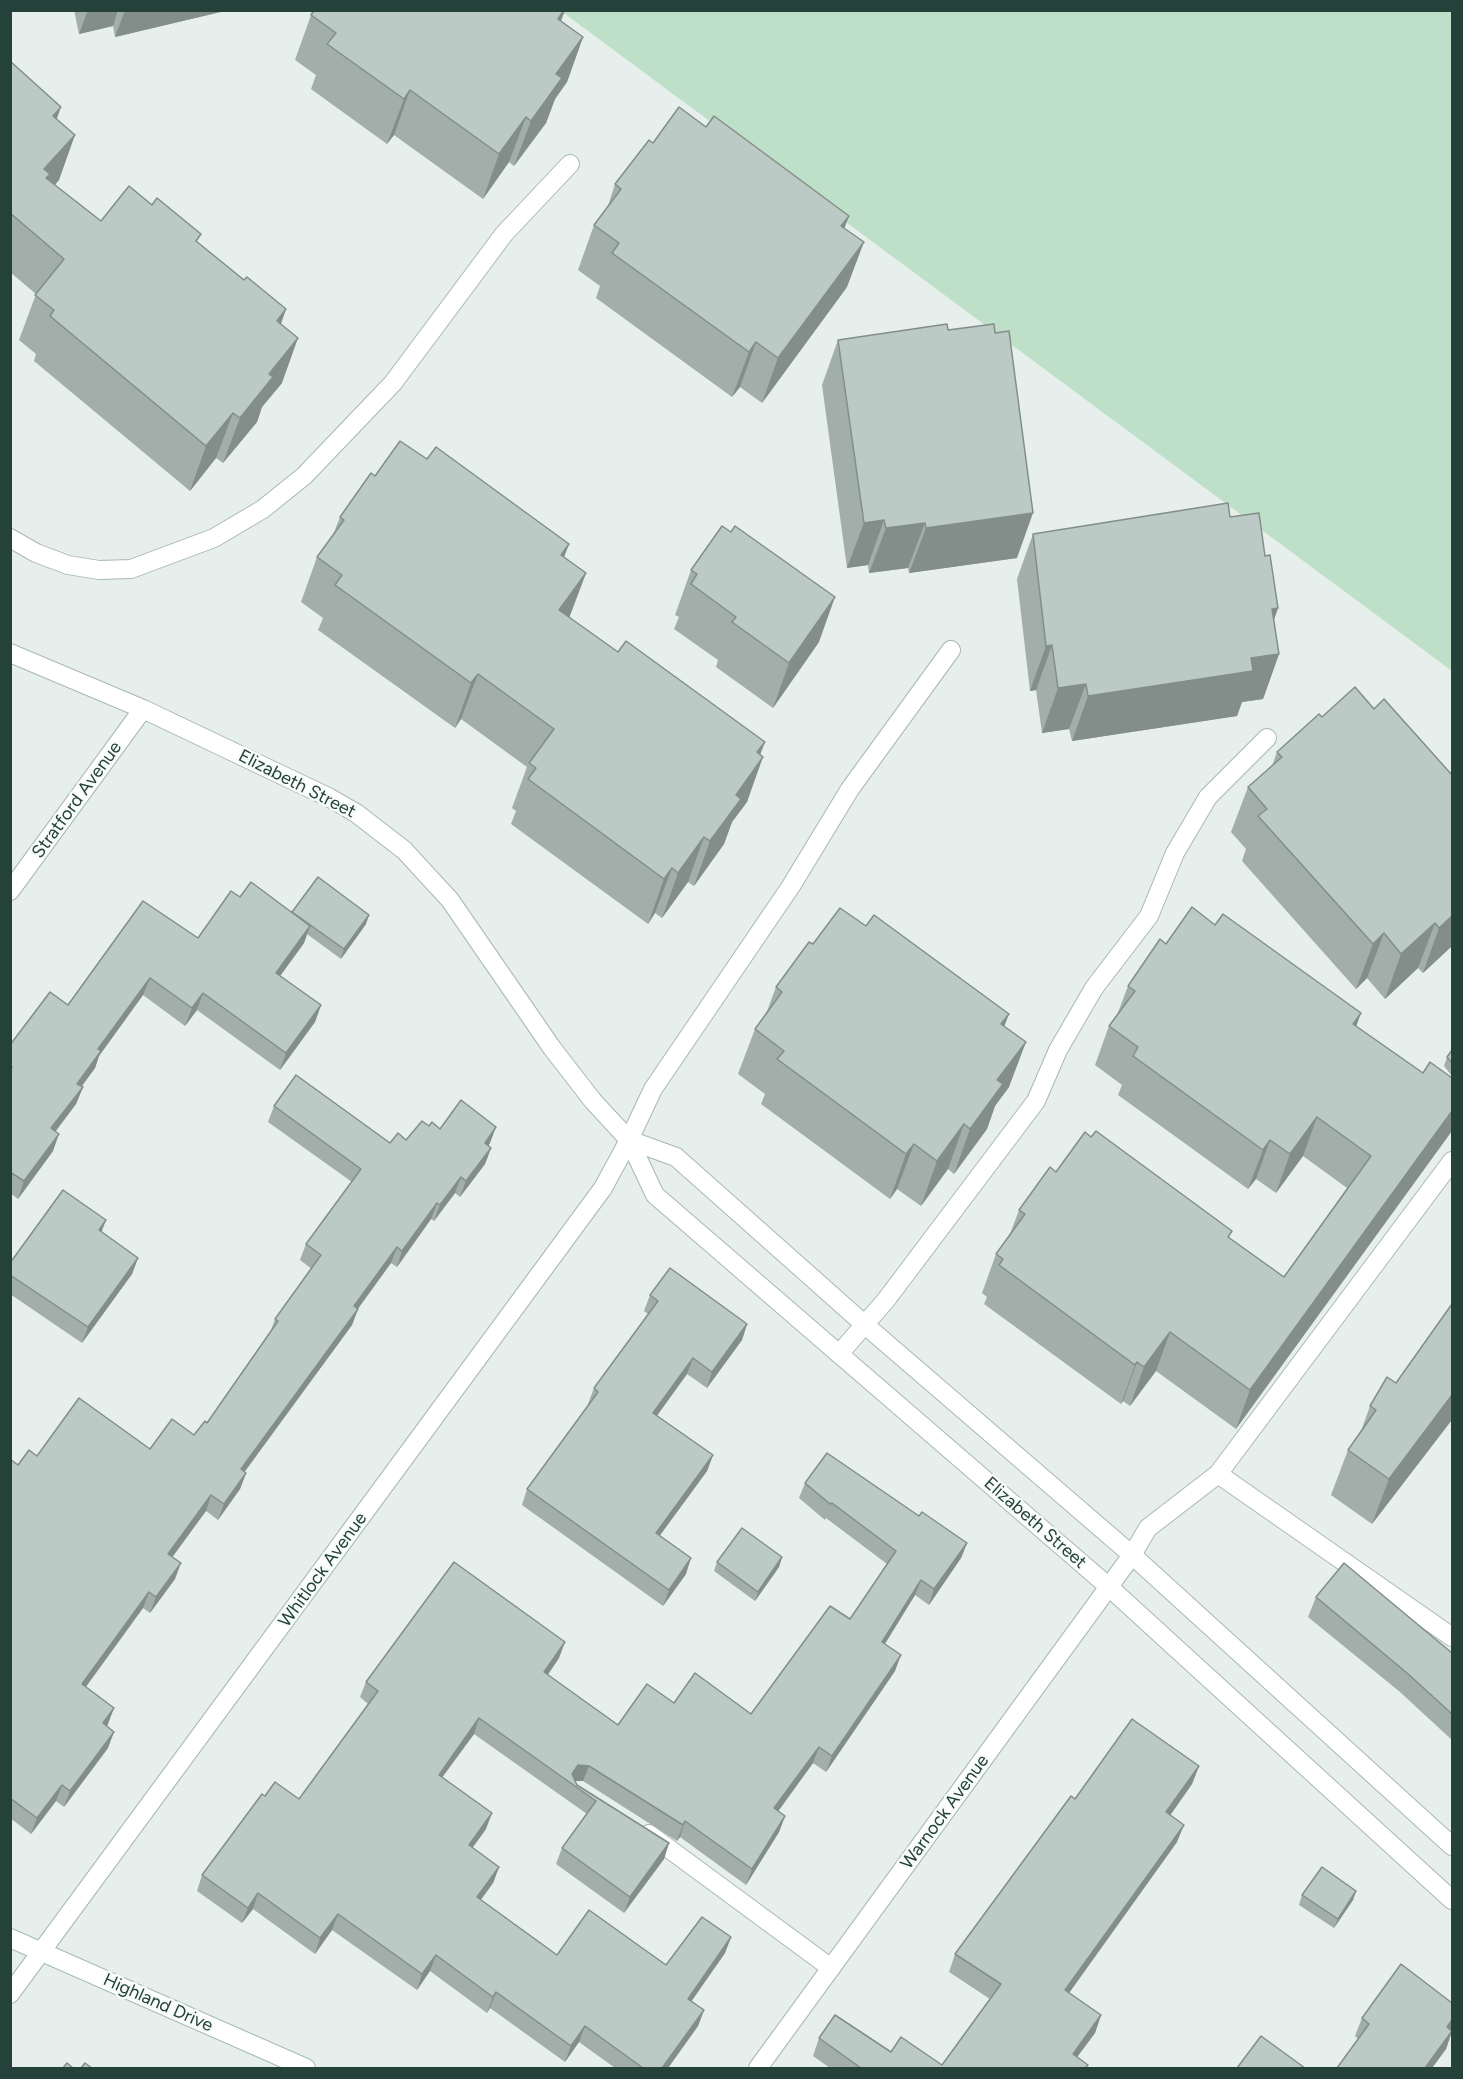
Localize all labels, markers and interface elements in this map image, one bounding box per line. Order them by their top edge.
street label: Stratford Avenue [27,737,127,863]
street label: Elizabeth Street [235,745,359,823]
street label: Elizabeth Street [979,1473,1091,1573]
street label: Whitlock Avenue [274,1508,372,1632]
street label: Warnock Avenue [896,1751,994,1873]
street label: Highland Drive [100,1969,216,2037]

